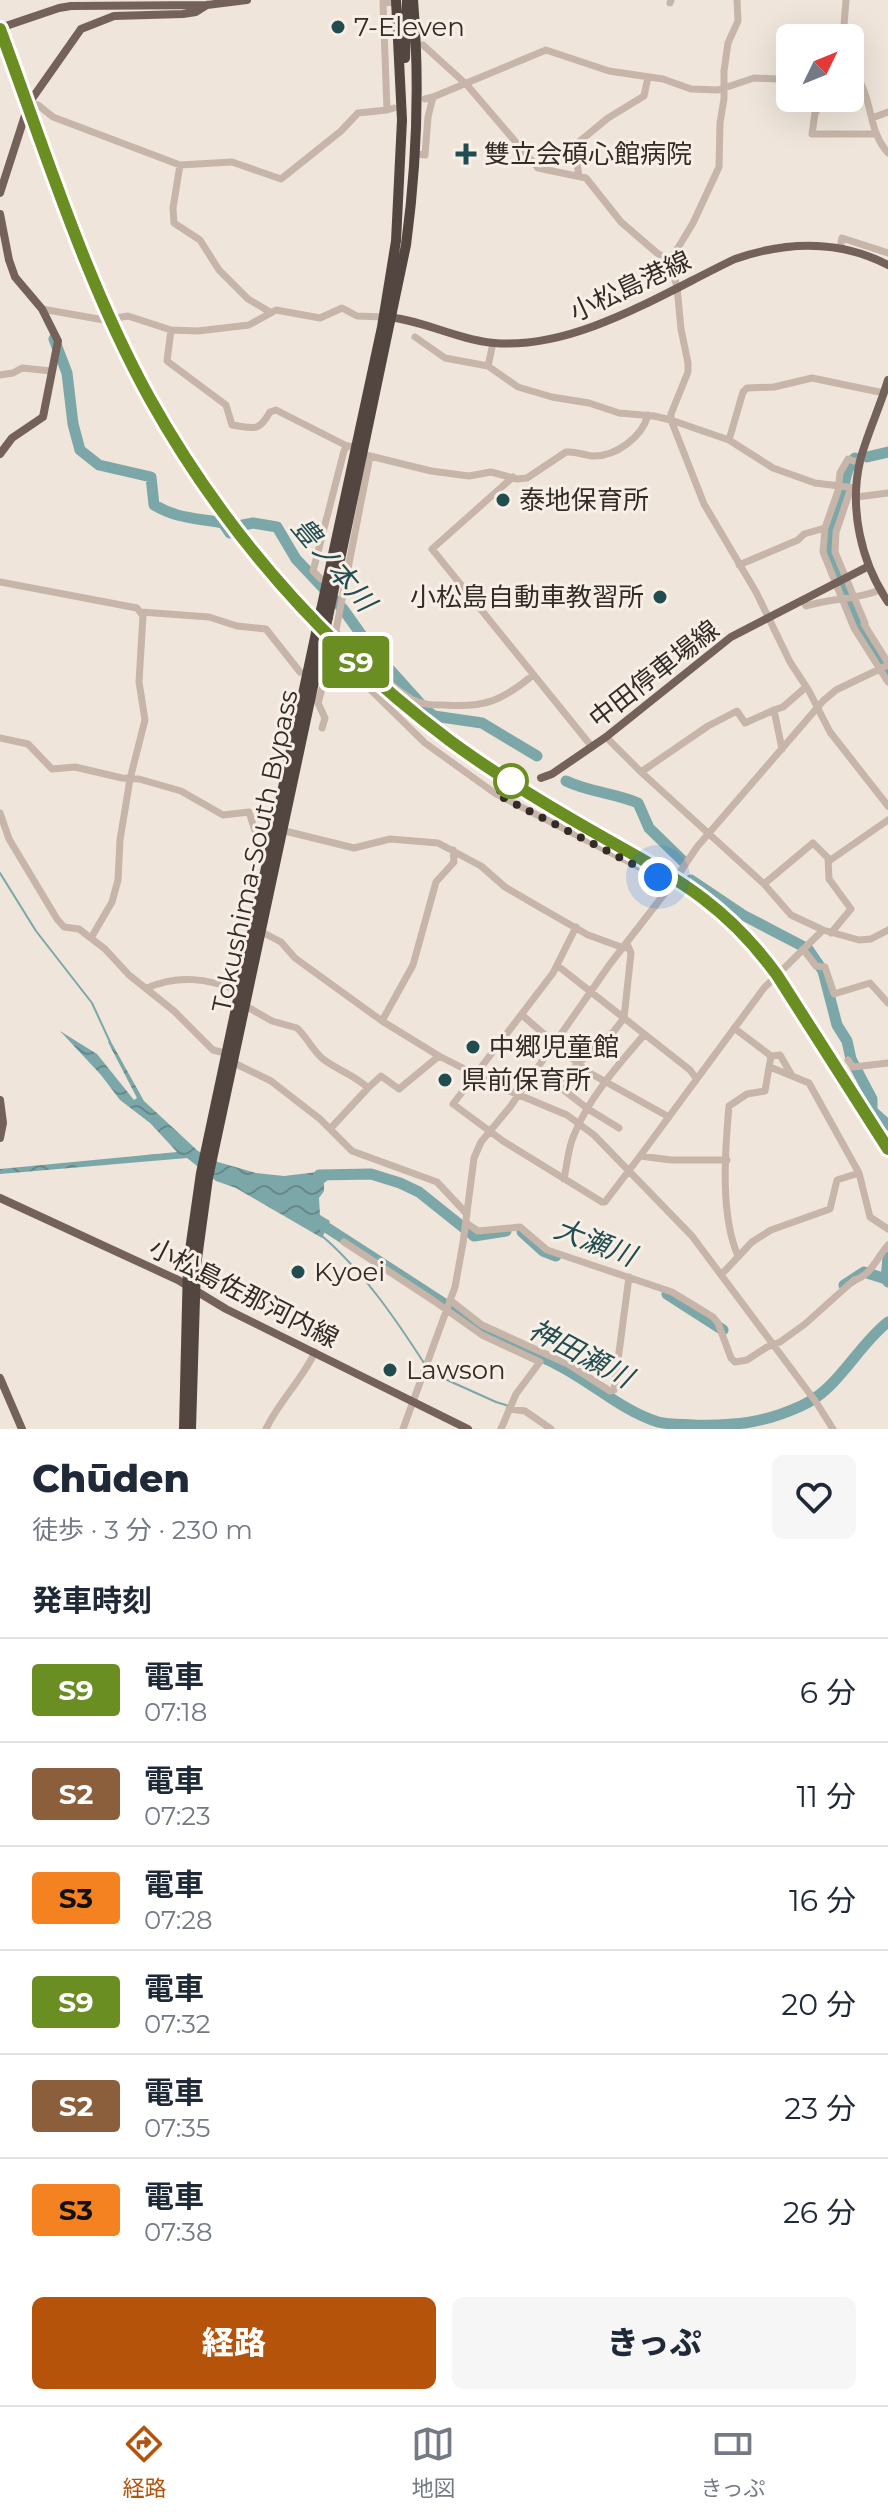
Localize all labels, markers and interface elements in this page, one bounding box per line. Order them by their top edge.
place label: 7-Eleven [354,11,465,43]
marker: 7-Eleven [329,18,347,36]
north arrow [776,24,864,112]
map controls [776,24,864,112]
place label: 雙立会碩心館病院 [484,138,692,170]
marker: 雙立会碩心館病院 [455,143,477,165]
street label: 小松島港線 [564,244,696,328]
place label: 泰地保育所 [519,484,649,516]
marker: 泰地保育所 [494,491,512,509]
water label: 豊ノ本川 [285,510,385,620]
place label: 小松島自動車教習所 [410,581,644,613]
marker: 小松島自動車教習所 [651,588,669,606]
street label: 中田停車場線 [583,613,725,735]
line badge: S9 [320,636,392,688]
text: S9 [338,645,374,679]
street label: Tokushima-South Bypass [205,687,305,1015]
unlabelled marker [494,764,528,798]
your location [638,857,678,897]
place label: 中郷児童館 [489,1031,619,1063]
marker: 中郷児童館 [464,1038,482,1056]
place label: 県前保育所 [461,1064,591,1096]
marker: 県前保育所 [436,1071,454,1089]
water label: 大瀬川 [550,1211,643,1274]
street label: 小松島佐那河内線 [144,1232,344,1354]
place label: Kyoei [314,1256,385,1288]
marker: Kyoei [289,1263,307,1281]
water label: 神田瀬川 [524,1312,641,1396]
place label: Lawson [406,1354,506,1386]
marker: Lawson [381,1361,399,1379]
text: Chūden [32,1455,190,1502]
button: heart [772,1455,856,1539]
text: 徒歩 · 3 分 · 230 m [32,1514,253,1546]
text: 発車時刻 [32,1582,152,1619]
text: 電車 [144,1658,204,1695]
text: S9 [58,1673,94,1707]
text: 6 分 [800,1674,856,1711]
text: 07:18 [144,1696,207,1728]
text: 電車 [144,1762,204,1799]
text: S2 [59,1777,93,1811]
text: 11 分 [796,1778,856,1815]
text: 07:23 [144,1800,211,1832]
text: 電車 [144,1866,204,1903]
text: S3 [59,1881,93,1915]
text: 16 分 [789,1882,856,1919]
text: 07:28 [144,1904,213,1936]
text: 電車 [144,1970,204,2007]
text: S9 [58,1985,94,2019]
text: 20 分 [781,1986,856,2023]
text: 07:32 [144,2008,211,2040]
text: 電車 [144,2074,204,2111]
text: S2 [59,2089,93,2123]
text: 23 分 [784,2090,856,2127]
text: 07:35 [144,2112,210,2144]
text: 電車 [144,2178,204,2215]
text: S3 [59,2193,93,2227]
text: 26 分 [783,2194,856,2231]
text: 07:38 [144,2216,213,2248]
button: 経路 [32,2297,436,2389]
button: きっぷ [452,2297,856,2389]
tab: 経路 [122,2422,166,2502]
tab: 地図 [411,2422,455,2502]
tab: きっぷ [700,2422,766,2502]

